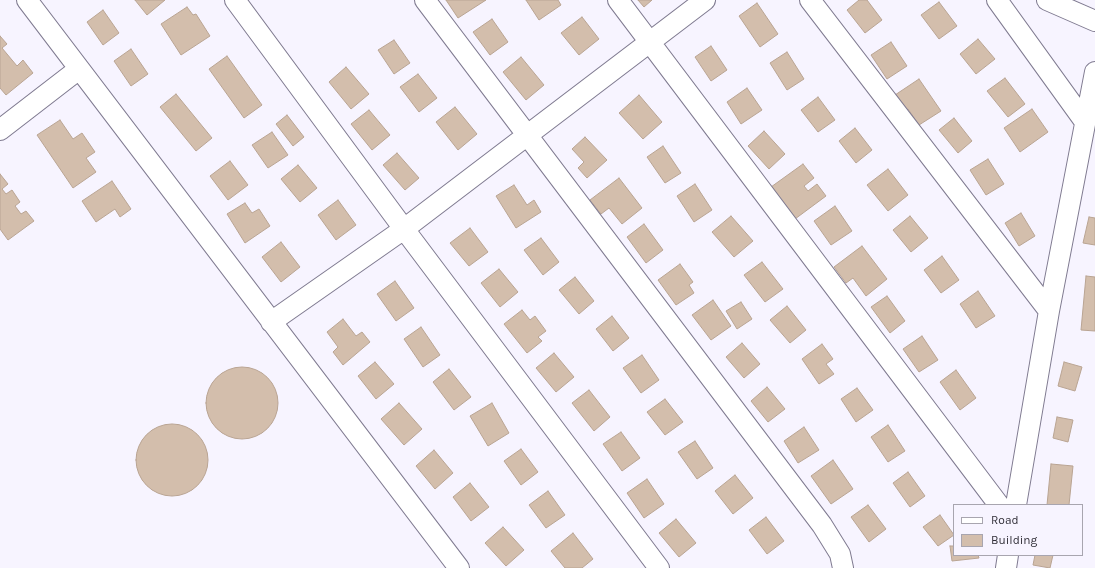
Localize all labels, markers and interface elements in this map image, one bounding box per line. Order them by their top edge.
legend [953,504,1083,556]
text: Road [991,513,1019,527]
text: Building [991,533,1037,547]

